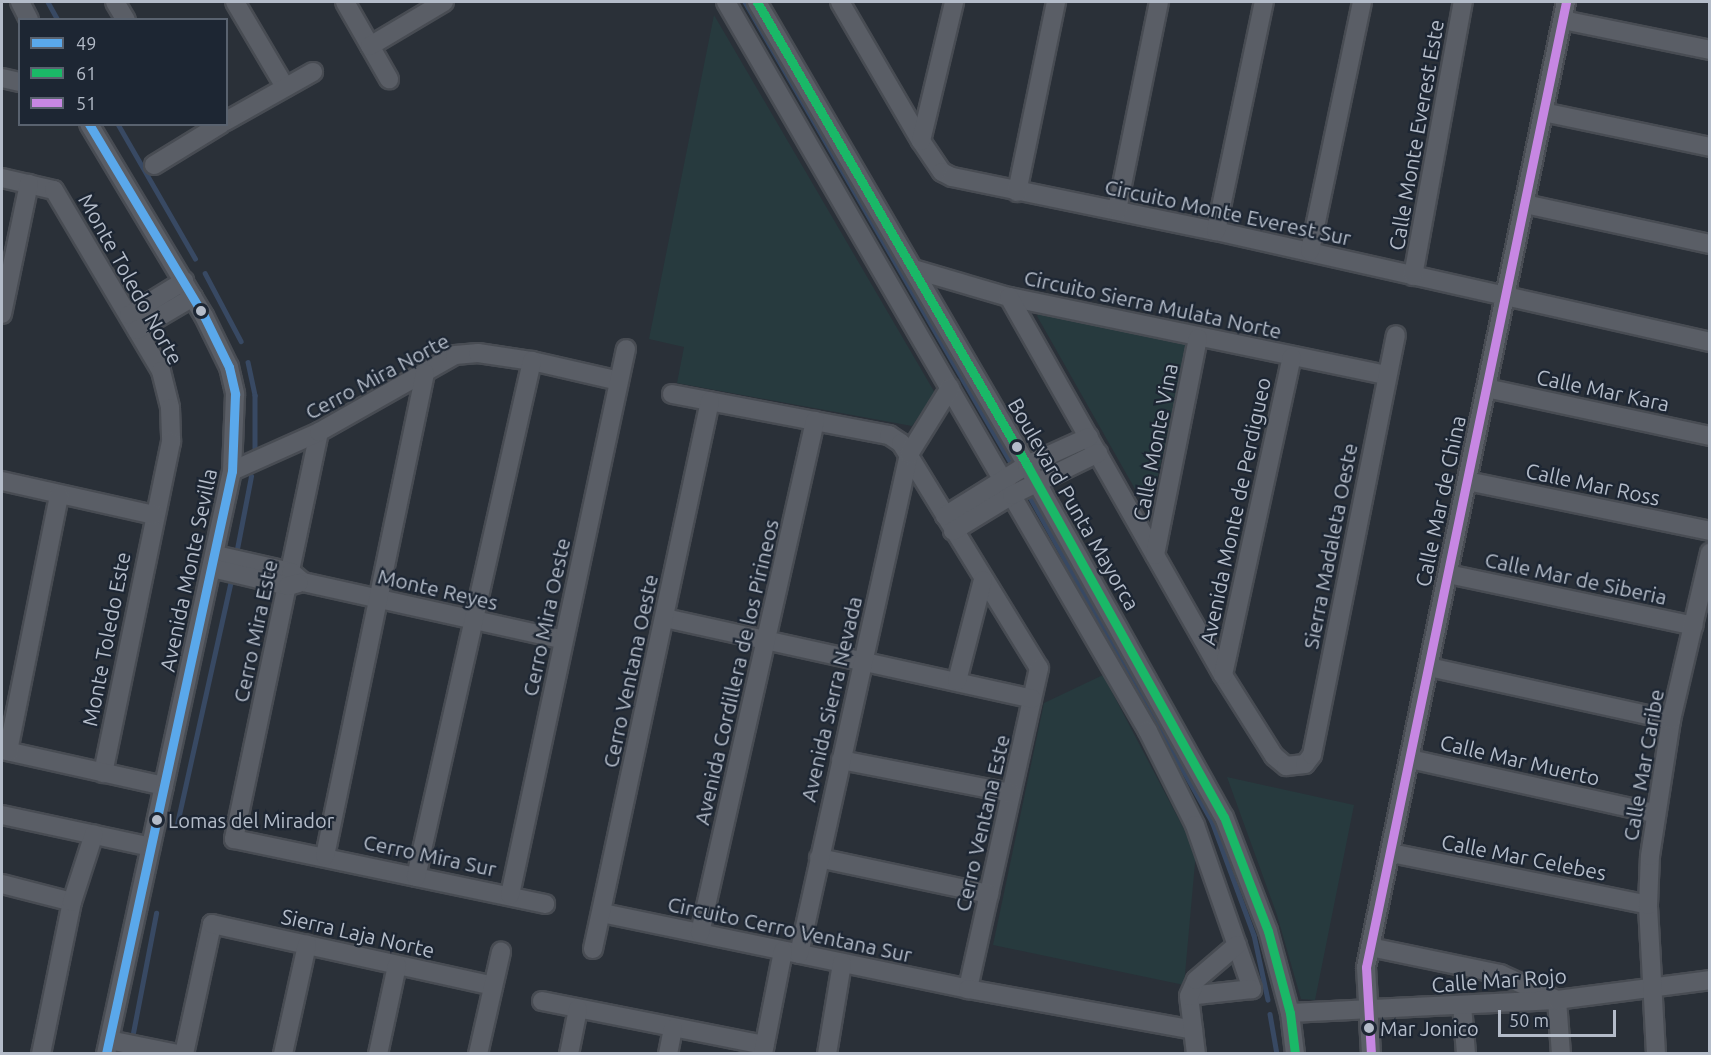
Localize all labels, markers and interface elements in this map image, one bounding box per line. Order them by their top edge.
legend [18,18,228,126]
street label: Calle Monte Everest Este [1383,18,1449,252]
text: 49 [76,33,96,53]
text: 61 [76,63,96,83]
text: 51 [76,93,96,113]
street label: Circuito Monte Everest Sur [1103,174,1353,250]
street label: Monte Toledo Norte [74,189,188,369]
street label: Circuito Sierra Mulata Norte [1022,264,1284,344]
unlabelled marker [195,305,207,317]
street label: Cerro Mira Norte [301,327,453,425]
street label: Calle Monte Vina [1127,361,1183,523]
street label: Calle Mar Kara [1534,364,1672,416]
street label: Avenida Monte de Perdigueo [1194,375,1276,647]
street label: Boulevard Punta Mayorca [1003,393,1145,615]
street label: Calle Mar de China [1410,413,1470,589]
unlabelled marker [1011,441,1023,453]
street label: Sierra Madaleta Oeste [1298,441,1362,651]
street label: Calle Mar Ross [1524,457,1662,511]
street label: Avenida Monte Sevilla [154,466,222,674]
street label: Avenida Cordillera de los Pirineos [689,517,783,827]
street label: Cerro Mira Oeste [517,536,575,698]
street label: Calle Mar de Siberia [1483,546,1669,610]
street label: Monte Toledo Este [77,550,135,728]
street label: Cerro Mira Este [228,557,282,705]
street label: Monte Reyes [375,563,501,615]
street label: Cerro Ventana Oeste [597,572,663,770]
street label: Avenida Sierra Nevada [795,594,867,804]
street label: Calle Mar Caribe [1617,687,1669,843]
street label: Calle Mar Muerto [1438,729,1602,791]
street label: Cerro Ventana Este [949,732,1015,914]
place label: Lomas del Mirador [168,808,334,832]
marker: Lomas del Mirador [151,814,163,826]
street label: Cerro Mira Sur [361,829,499,881]
street label: Calle Mar Celebes [1439,829,1609,885]
street label: Circuito Cerro Ventana Sur [665,891,915,967]
street label: Sierra Laja Norte [279,903,437,963]
street label: Calle Mar Rojo [1430,963,1568,997]
scale bar [1501,998,1620,1036]
text: 50 m [1509,1010,1549,1030]
place label: Mar Jonico [1380,1016,1479,1040]
marker: Mar Jonico [1363,1022,1375,1034]

